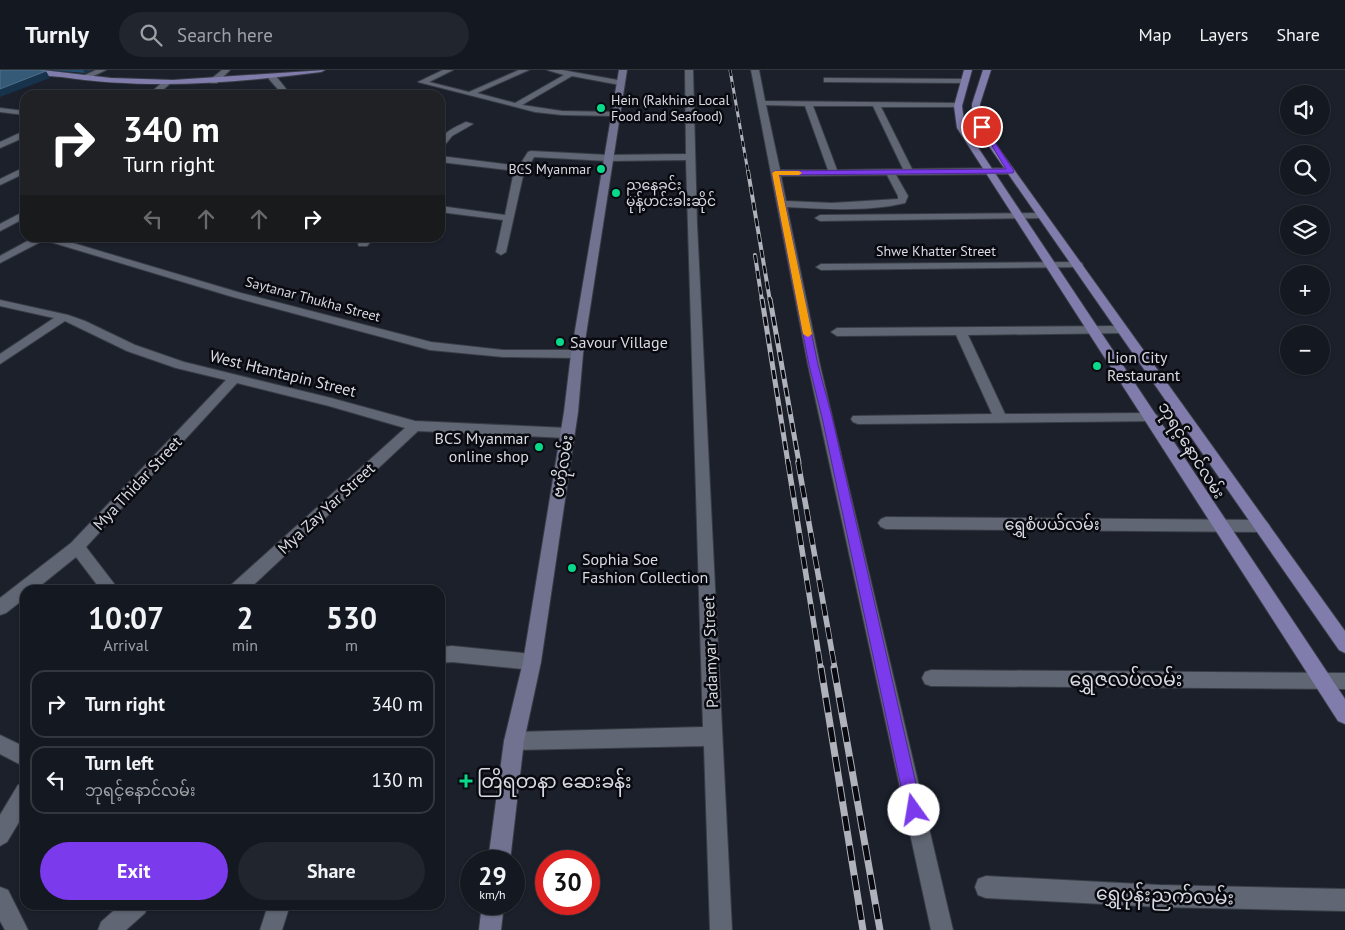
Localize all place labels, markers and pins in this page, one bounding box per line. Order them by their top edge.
place label: Hein (Rakhine Local Food and Seafood) [611,91,730,125]
marker: Hein (Rakhine Local Food and Seafood) [595,102,607,114]
pin [961,106,1003,148]
place label: BCS Myanmar [508,160,591,178]
marker: BCS Myanmar [595,163,607,175]
place label: ညနေခင်း မုန့်ဟင်းခါးဆိုင် [626,175,716,213]
marker: ညနေခင်း မုန့်ဟင်းခါးဆိုင် [610,187,622,199]
place label: Savour Village [570,332,668,352]
marker: Savour Village [554,336,566,348]
place label: Lion City Restaurant [1107,347,1181,385]
marker: Lion City Restaurant [1091,360,1103,372]
place label: BCS Myanmar online shop [435,428,530,466]
marker: BCS Myanmar online shop [533,441,545,453]
place label: Sophia Soe Fashion Collection [582,549,708,587]
marker: Sophia Soe Fashion Collection [566,562,578,574]
place label: တြိရတနာ ဆေးခန်း [477,767,632,797]
marker: တြိရတနာ ဆေးခန်း [459,774,473,788]

